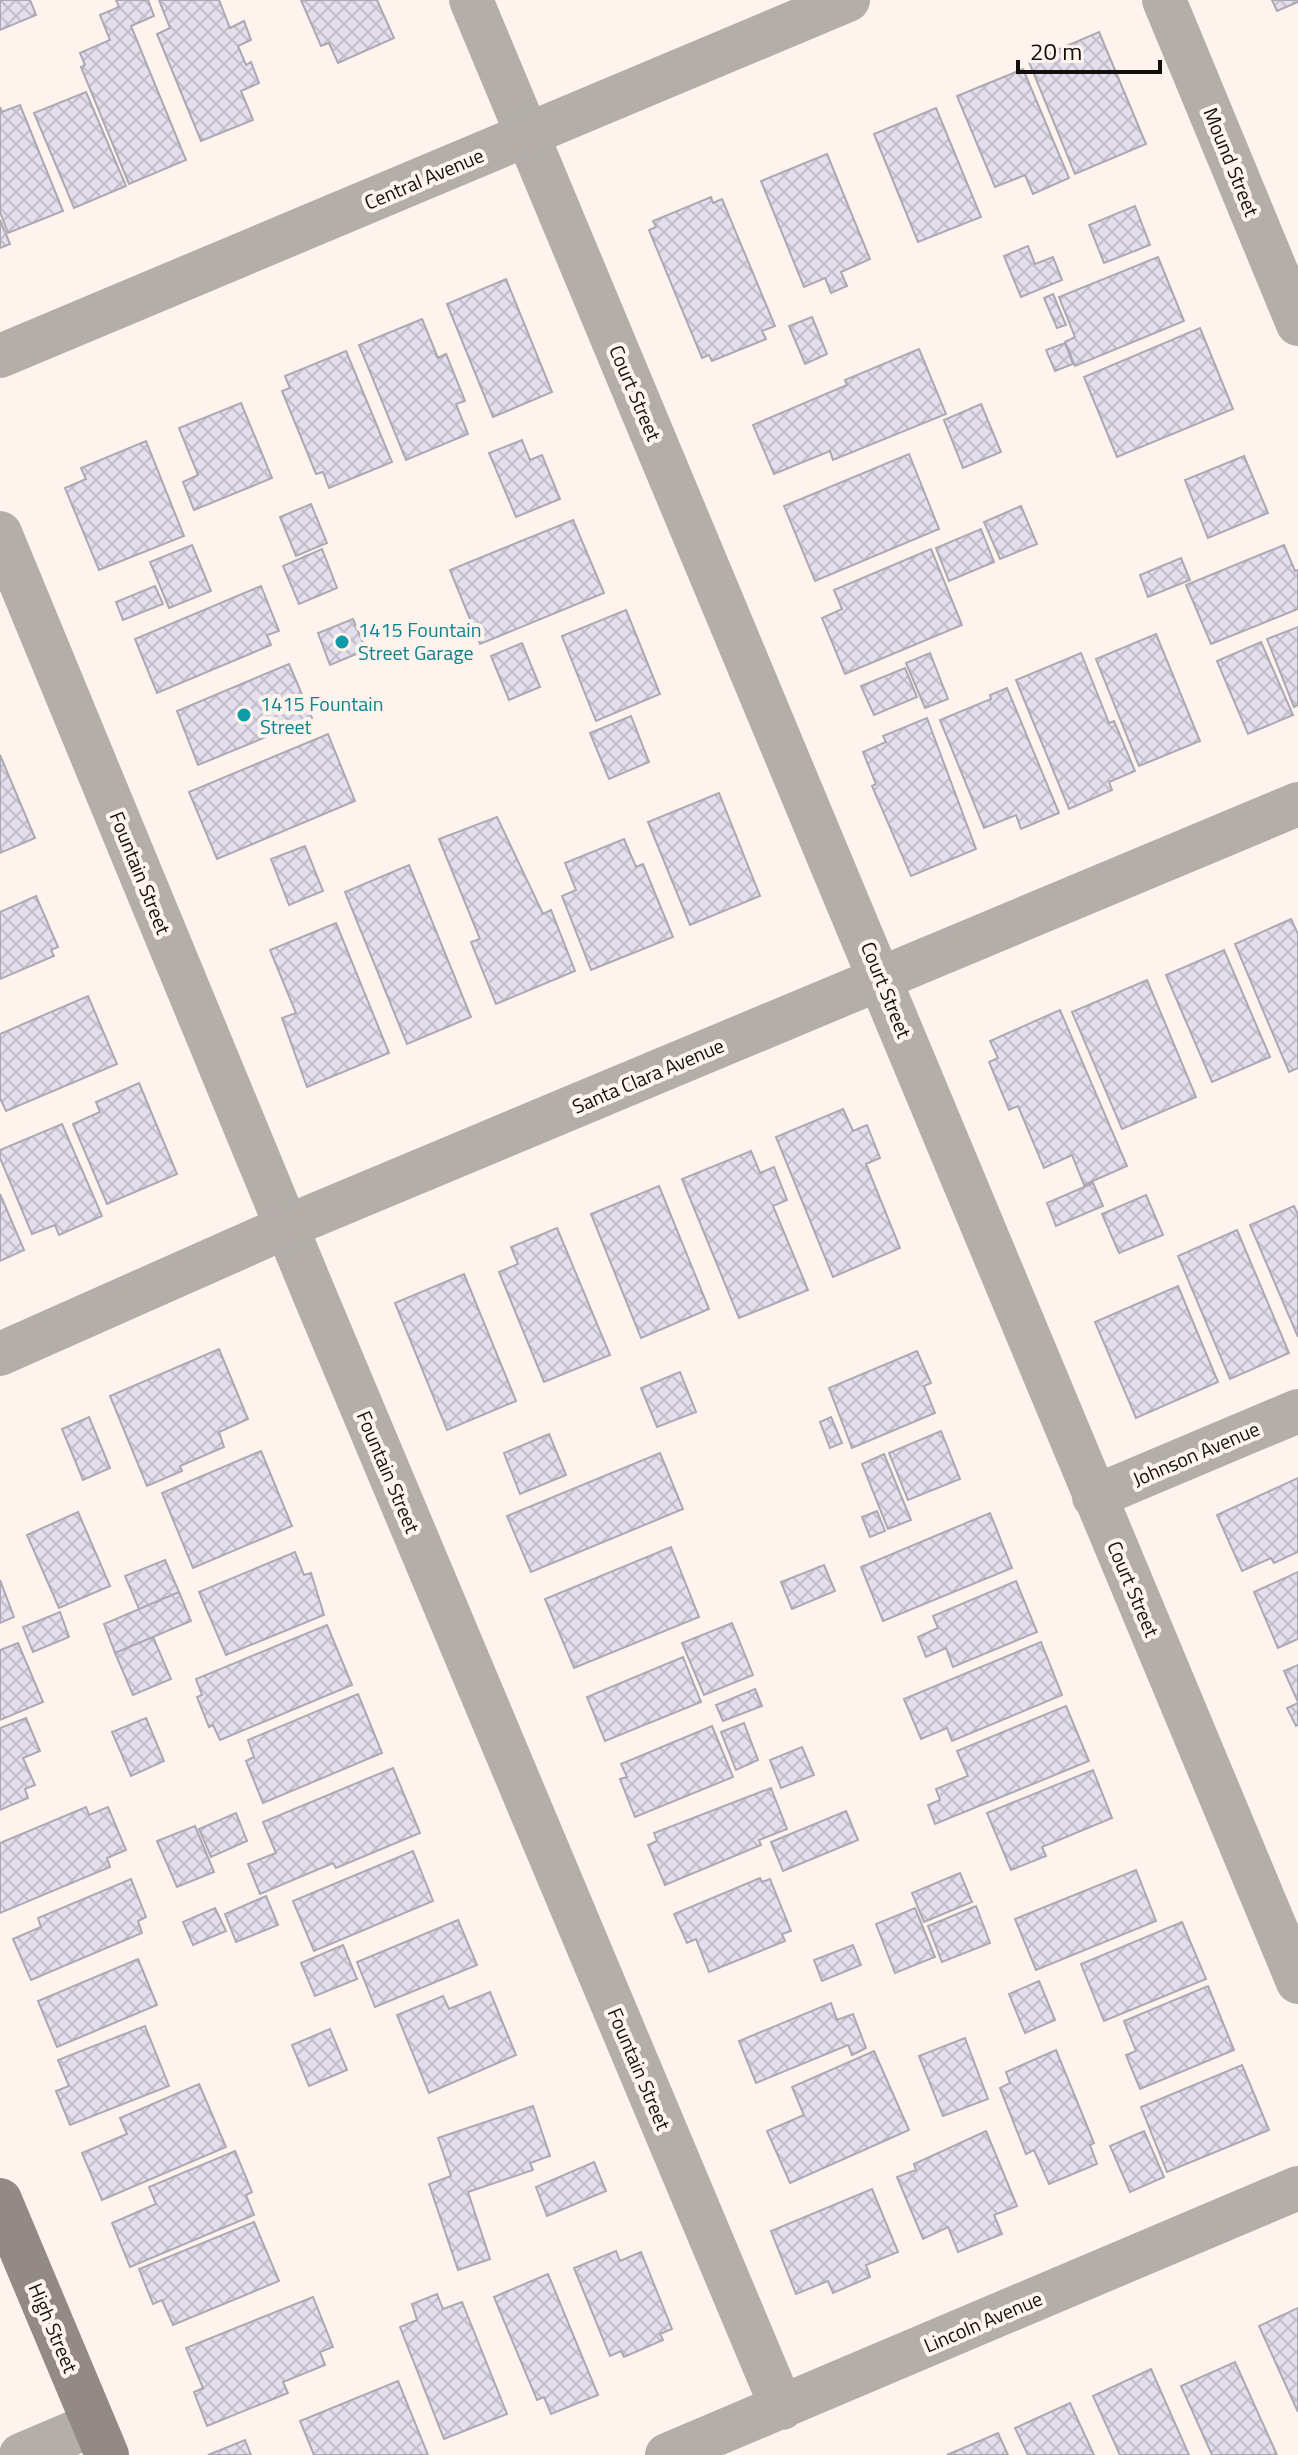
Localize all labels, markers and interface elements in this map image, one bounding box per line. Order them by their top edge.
scale bar [1018,24,1160,74]
text: 20 m [1030,33,1082,69]
street label: Mound Street [1196,103,1267,221]
street label: Central Avenue [359,139,488,218]
street label: Court Street [601,340,670,446]
place label: 1415 Fountain Street Garage [358,614,481,668]
marker: 1415 Fountain Street Garage [333,633,351,651]
place label: 1415 Fountain Street [260,688,383,742]
marker: 1415 Fountain Street [235,706,253,724]
street label: Fountain Street [102,807,179,939]
street label: Court Street [853,937,920,1043]
street label: Santa Clara Avenue [567,1030,729,1122]
street label: Fountain Street [349,1406,428,1538]
street label: Johnson Avenue [1127,1413,1264,1494]
street label: Court Street [1099,1536,1168,1642]
street label: Fountain Street [600,2003,679,2135]
street label: High Street [21,2278,86,2378]
street label: Lincoln Avenue [919,2283,1047,2360]

